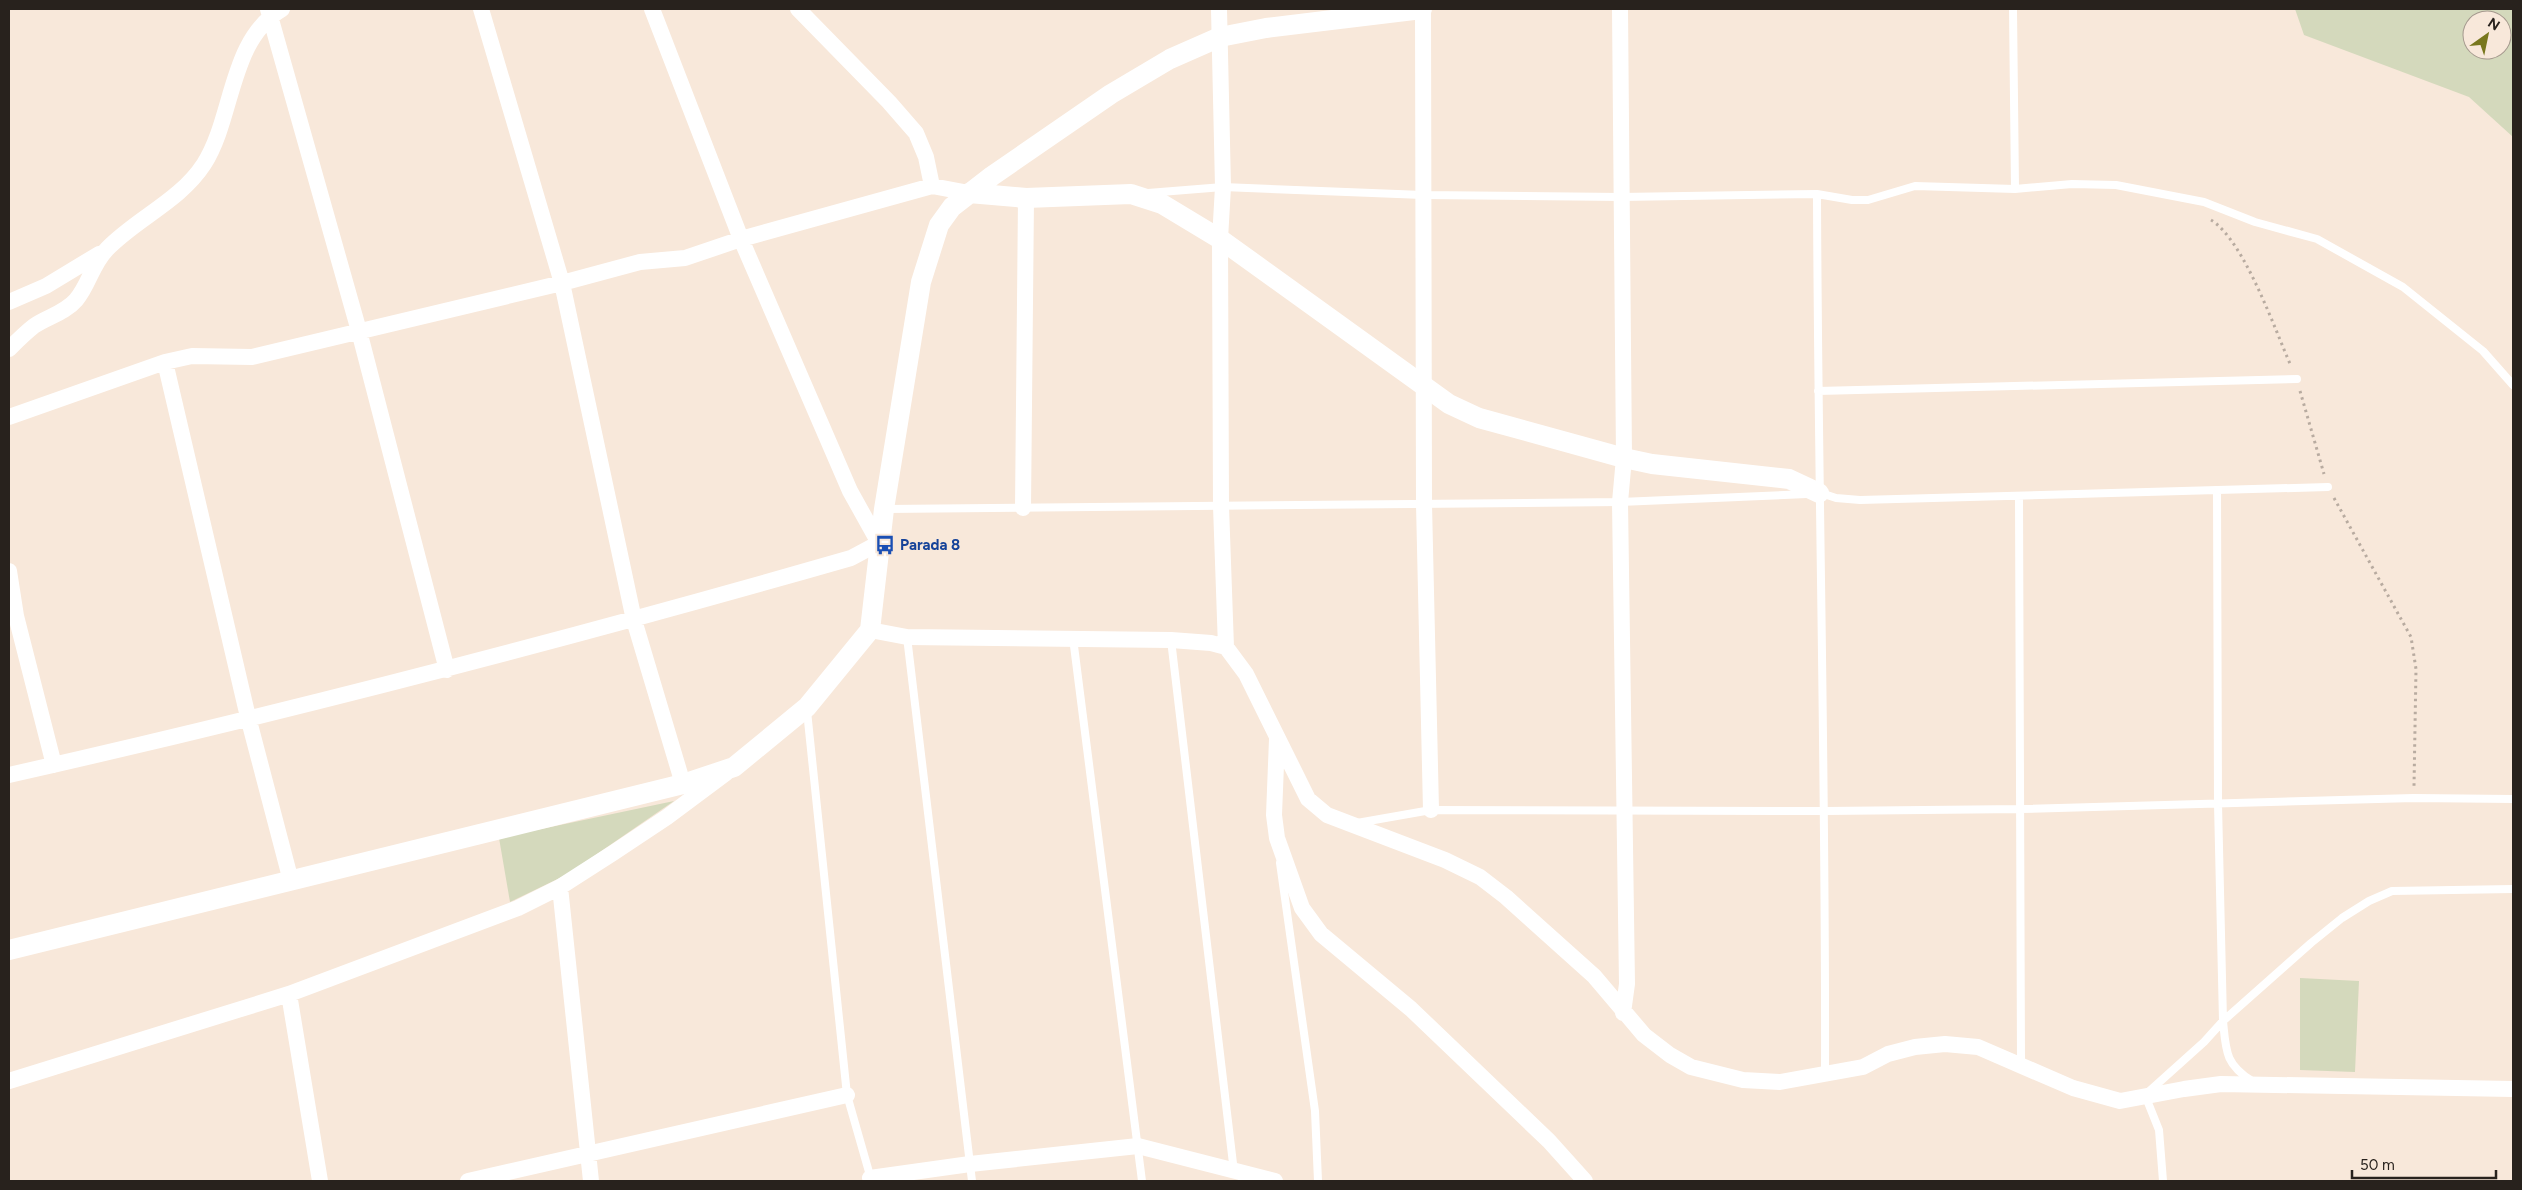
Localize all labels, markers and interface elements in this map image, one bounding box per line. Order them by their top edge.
north arrow [2462,10,2512,60]
text: N [2485,14,2503,35]
bus stop icon: Parada 8 [874,534,896,556]
place label: Parada 8 [900,536,960,554]
scale bar [2352,1148,2496,1180]
text: 50 m [2360,1156,2395,1174]

